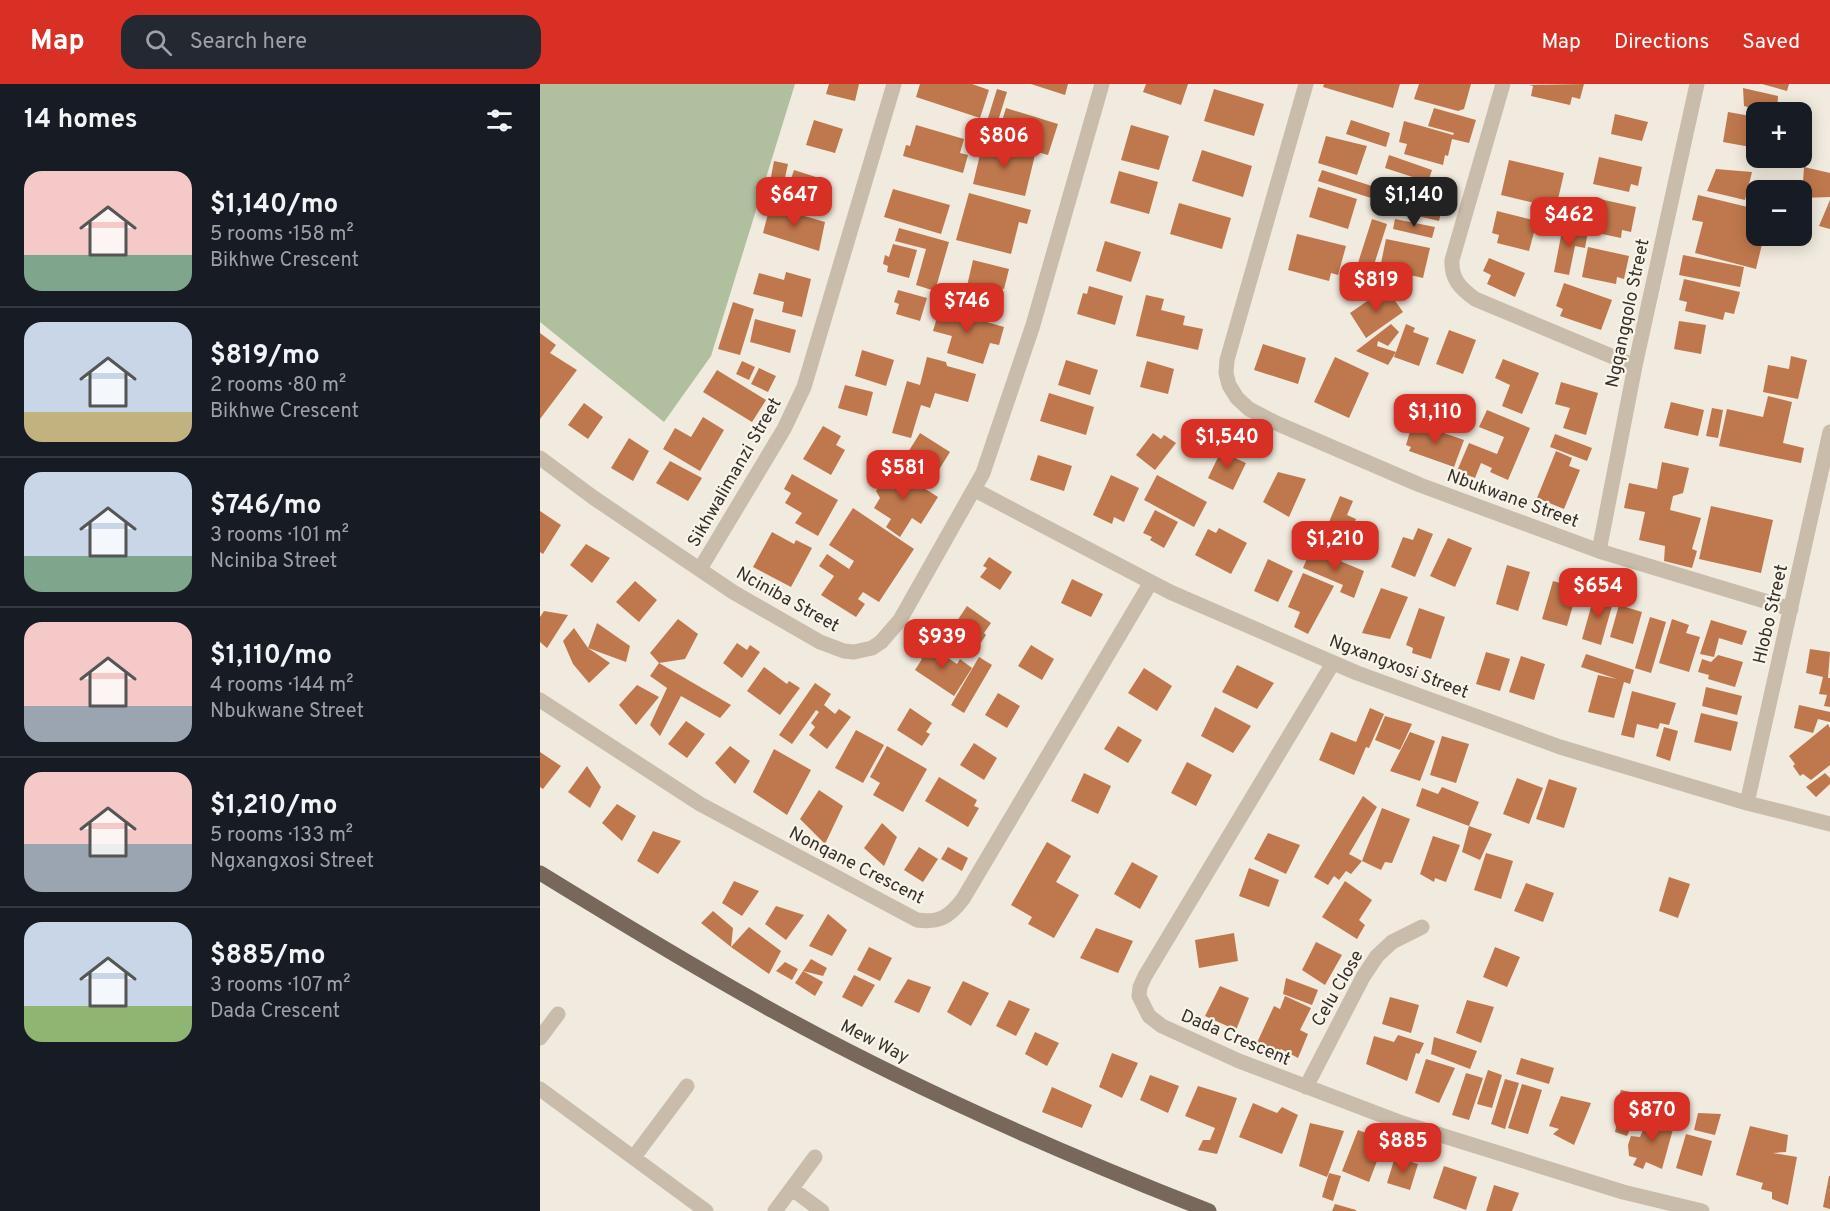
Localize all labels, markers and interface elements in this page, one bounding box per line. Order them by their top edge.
search box [121,15,541,69]
text: Map [30,24,85,60]
icon: search [142,26,175,59]
text: Search here [190,29,307,56]
text: Map [1541,29,1581,56]
text: Directions [1614,29,1709,56]
text: Saved [1742,29,1800,56]
map controls [1746,102,1812,246]
button: + [1746,102,1812,168]
text: 14 homes [24,104,138,137]
icon: filters [483,104,516,137]
pin: $806 [968,118,1040,169]
text: $806 [979,124,1029,150]
pin: $647 [758,177,830,228]
pin: $1,140 [1365,177,1463,228]
button: − [1746,180,1812,246]
text: $647 [770,183,818,209]
text: $1,140 [1384,183,1444,209]
text: $1,140/mo [210,189,338,222]
icon: home [72,195,144,267]
pin: $462 [1533,197,1605,248]
text: $462 [1544,203,1594,229]
text: 5 rooms · 158 m² [210,222,354,248]
street label: Ngqangqolo Street [1601,237,1656,390]
text: Bikhwe Crescent [210,248,359,274]
pin: $819 [1340,262,1412,313]
text: $819 [1354,268,1398,294]
pin: $746 [931,283,1003,334]
text: $746 [944,289,990,315]
text: $819/mo [210,340,320,373]
icon: home [72,346,144,418]
text: 2 rooms · 80 m² [210,373,346,399]
street label: Sikhwalimanzi Street [683,394,787,552]
pin: $1,110 [1386,394,1484,445]
text: Bikhwe Crescent [210,399,359,425]
text: $1,110 [1408,400,1462,426]
pin: $1,540 [1178,419,1276,470]
text: $1,540 [1195,425,1259,451]
pin: $581 [867,450,939,501]
text: $581 [881,456,925,482]
street label: Nbukwane Street [1443,465,1582,534]
text: $746/mo [210,490,321,523]
icon: home [72,496,144,568]
pin: $1,210 [1286,521,1384,572]
text: 3 rooms · 101 m² [210,523,349,549]
text: $1,210 [1306,527,1364,553]
text: Nciniba Street [210,549,337,575]
street label: Nciniba Street [732,562,843,638]
street label: Hlobo Street [1749,562,1794,666]
pin: $654 [1562,568,1634,619]
text: $654 [1573,574,1623,600]
pin: $939 [906,619,978,670]
text: $939 [918,625,966,651]
street label: Ngxangxosi Street [1325,630,1472,705]
text: $1,110/mo [210,640,332,673]
icon: home [72,646,144,718]
text: 4 rooms · 144 m² [210,673,353,699]
text: Nbukwane Street [210,699,364,725]
text: $1,210/mo [210,790,338,823]
icon: home [72,796,144,868]
street label: Nonqane Crescent [785,822,928,910]
text: 5 rooms · 133 m² [210,823,353,849]
text: Ngxangxosi Street [210,849,374,875]
text: $885/mo [210,940,326,973]
icon: home [72,946,144,1018]
street label: Celu Close [1307,946,1369,1031]
text: 3 rooms · 107 m² [210,973,351,999]
text: Dada Crescent [210,999,340,1025]
street label: Dada Crescent [1177,1005,1294,1072]
street label: Mew Way [836,1015,913,1069]
pin: $870 [1616,1092,1688,1143]
text: $870 [1628,1098,1676,1124]
pin: $885 [1367,1123,1439,1174]
text: $885 [1378,1129,1428,1155]

